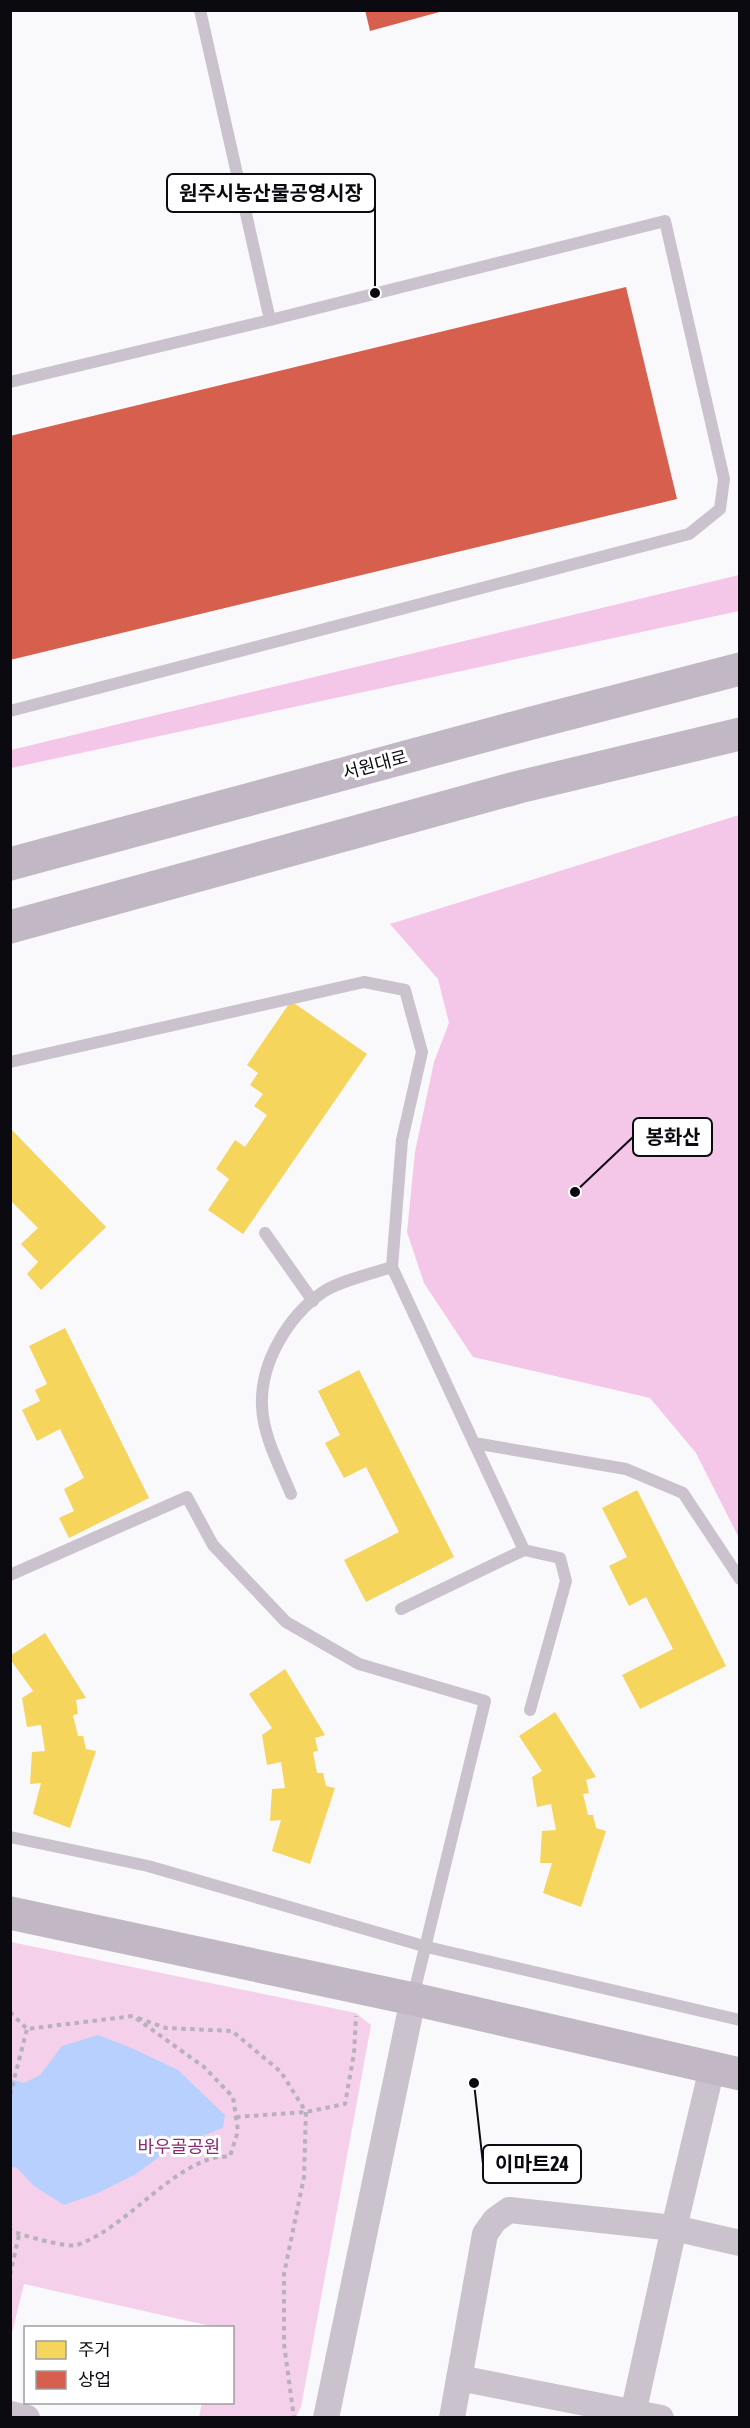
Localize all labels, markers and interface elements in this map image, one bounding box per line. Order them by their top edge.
callout: 원주시농산물공영시장 [167,174,375,212]
text: 원주시농산물공영시장 [179,181,363,204]
street label: 서원대로 [340,746,410,783]
callout: 봉화산 [633,1118,712,1156]
text: 봉화산 [645,1125,701,1148]
park label: 바우골공원 [138,2136,220,2157]
callout: 이마트24 [483,2145,581,2183]
text: 이마트24 [495,2152,569,2175]
legend [24,2326,234,2404]
text: 주거 [78,2339,111,2360]
text: 상업 [78,2369,111,2390]

